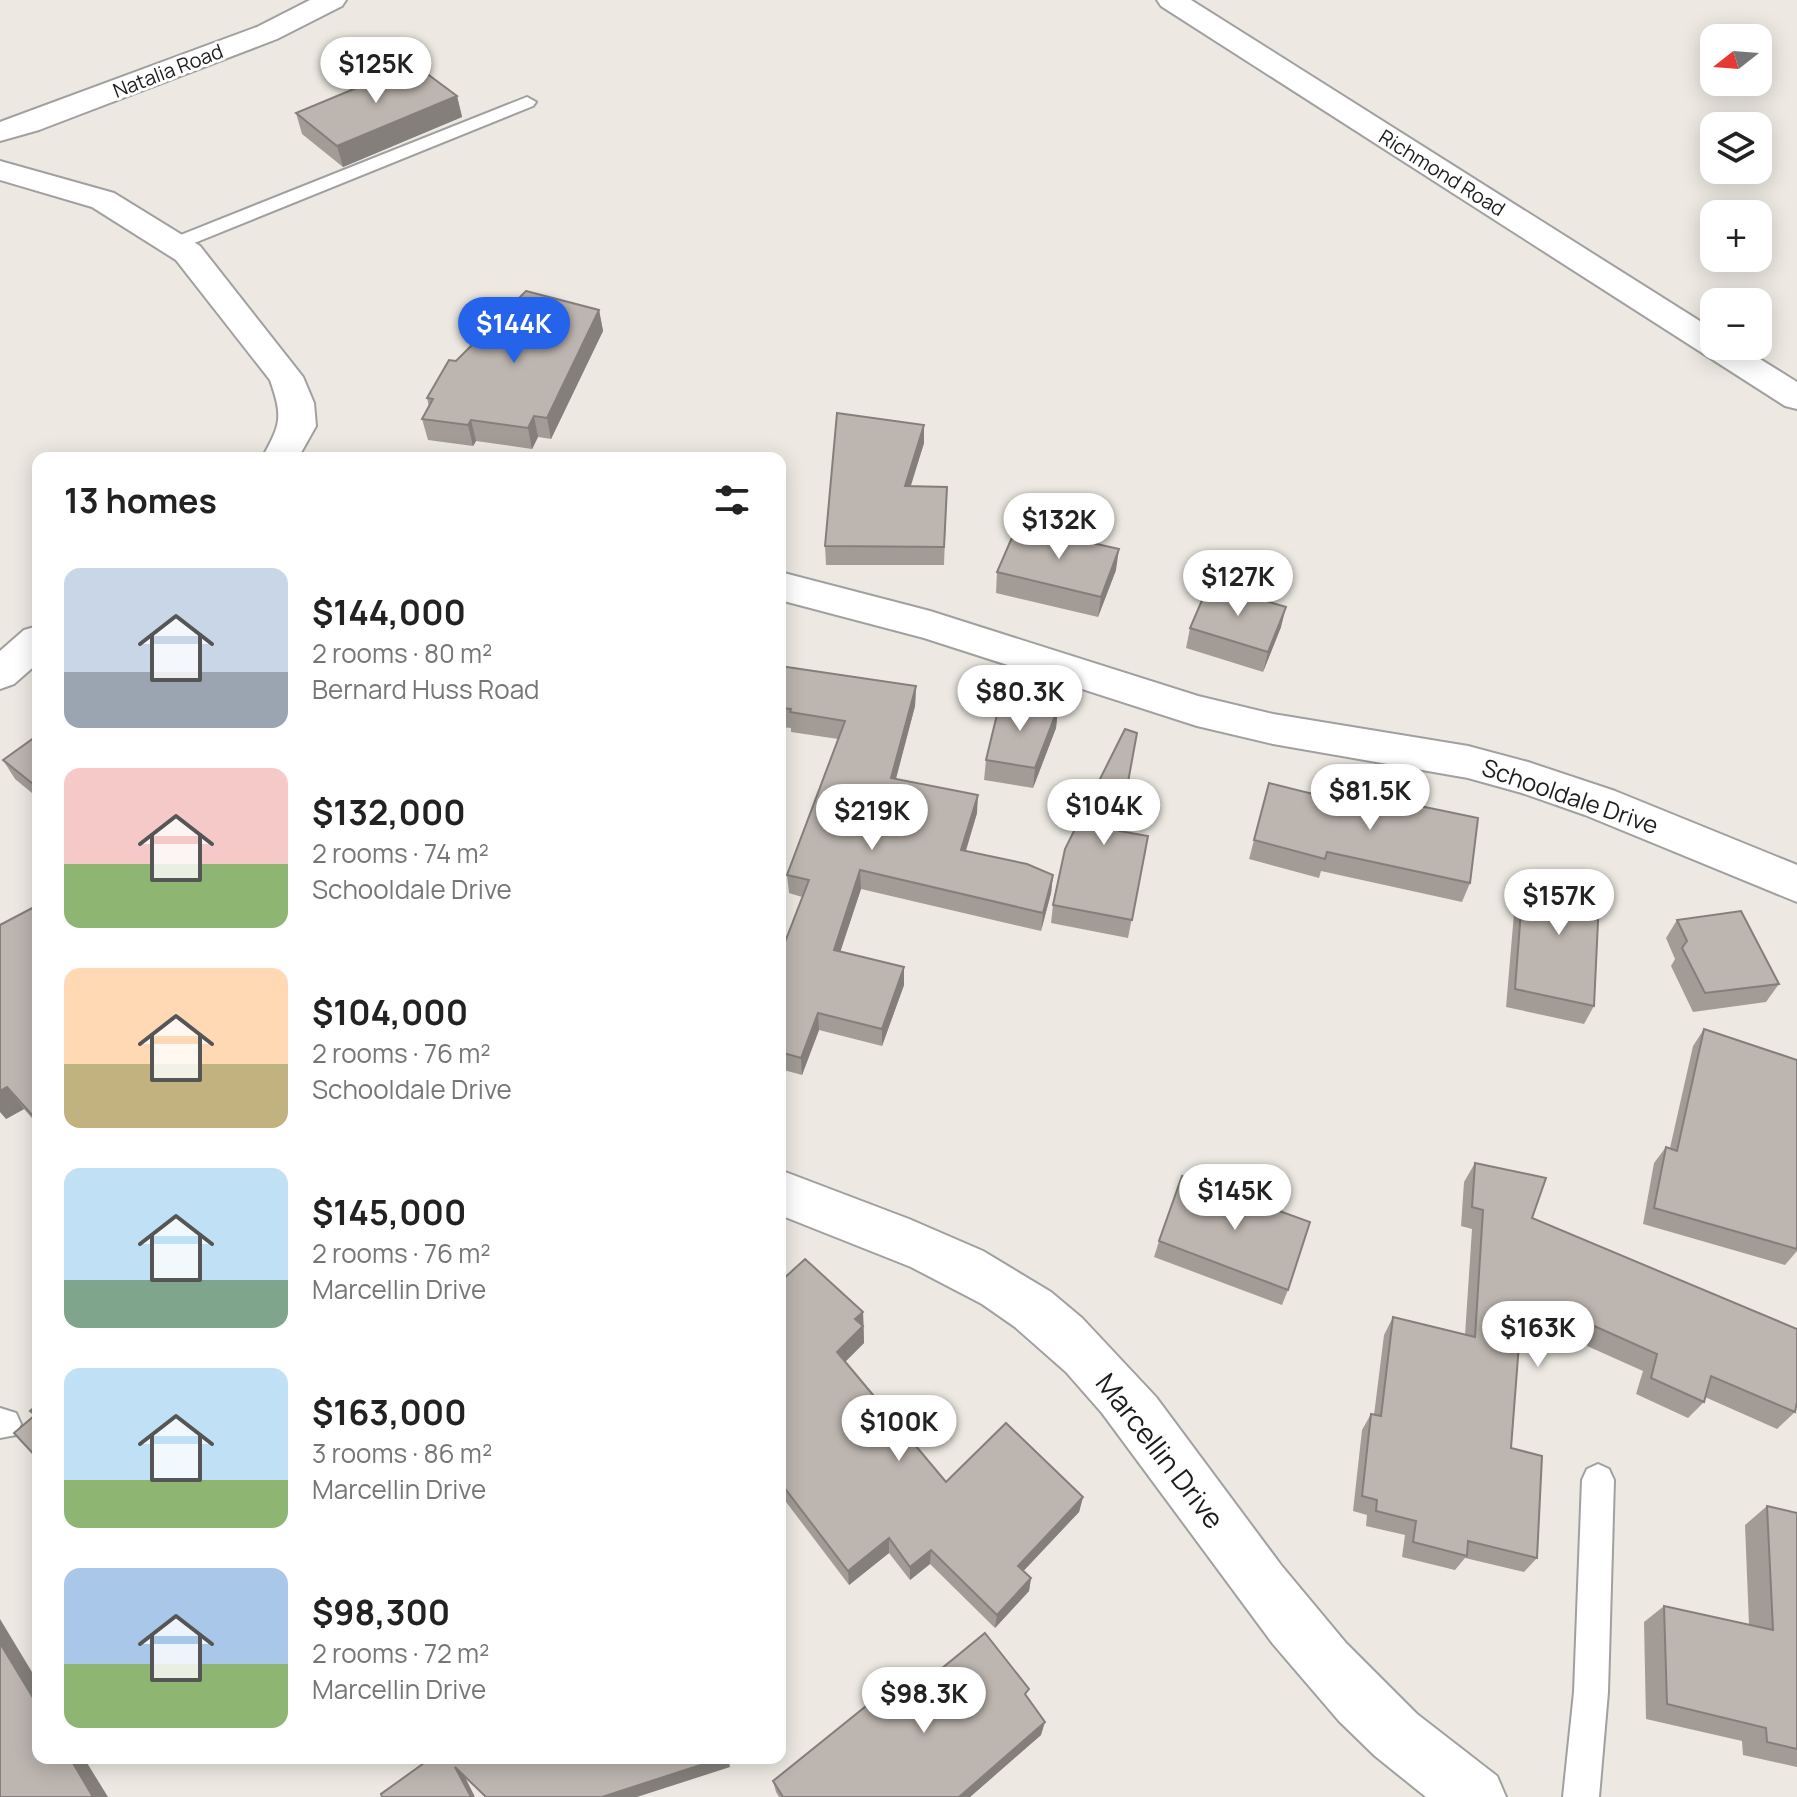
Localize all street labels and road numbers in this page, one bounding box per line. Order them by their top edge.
street label: Natalia Road [109,37,227,104]
street label: Richmond Road [1374,123,1510,222]
street label: Schooldale Drive [1478,750,1663,841]
street label: Marcellin Drive [1088,1365,1234,1536]

